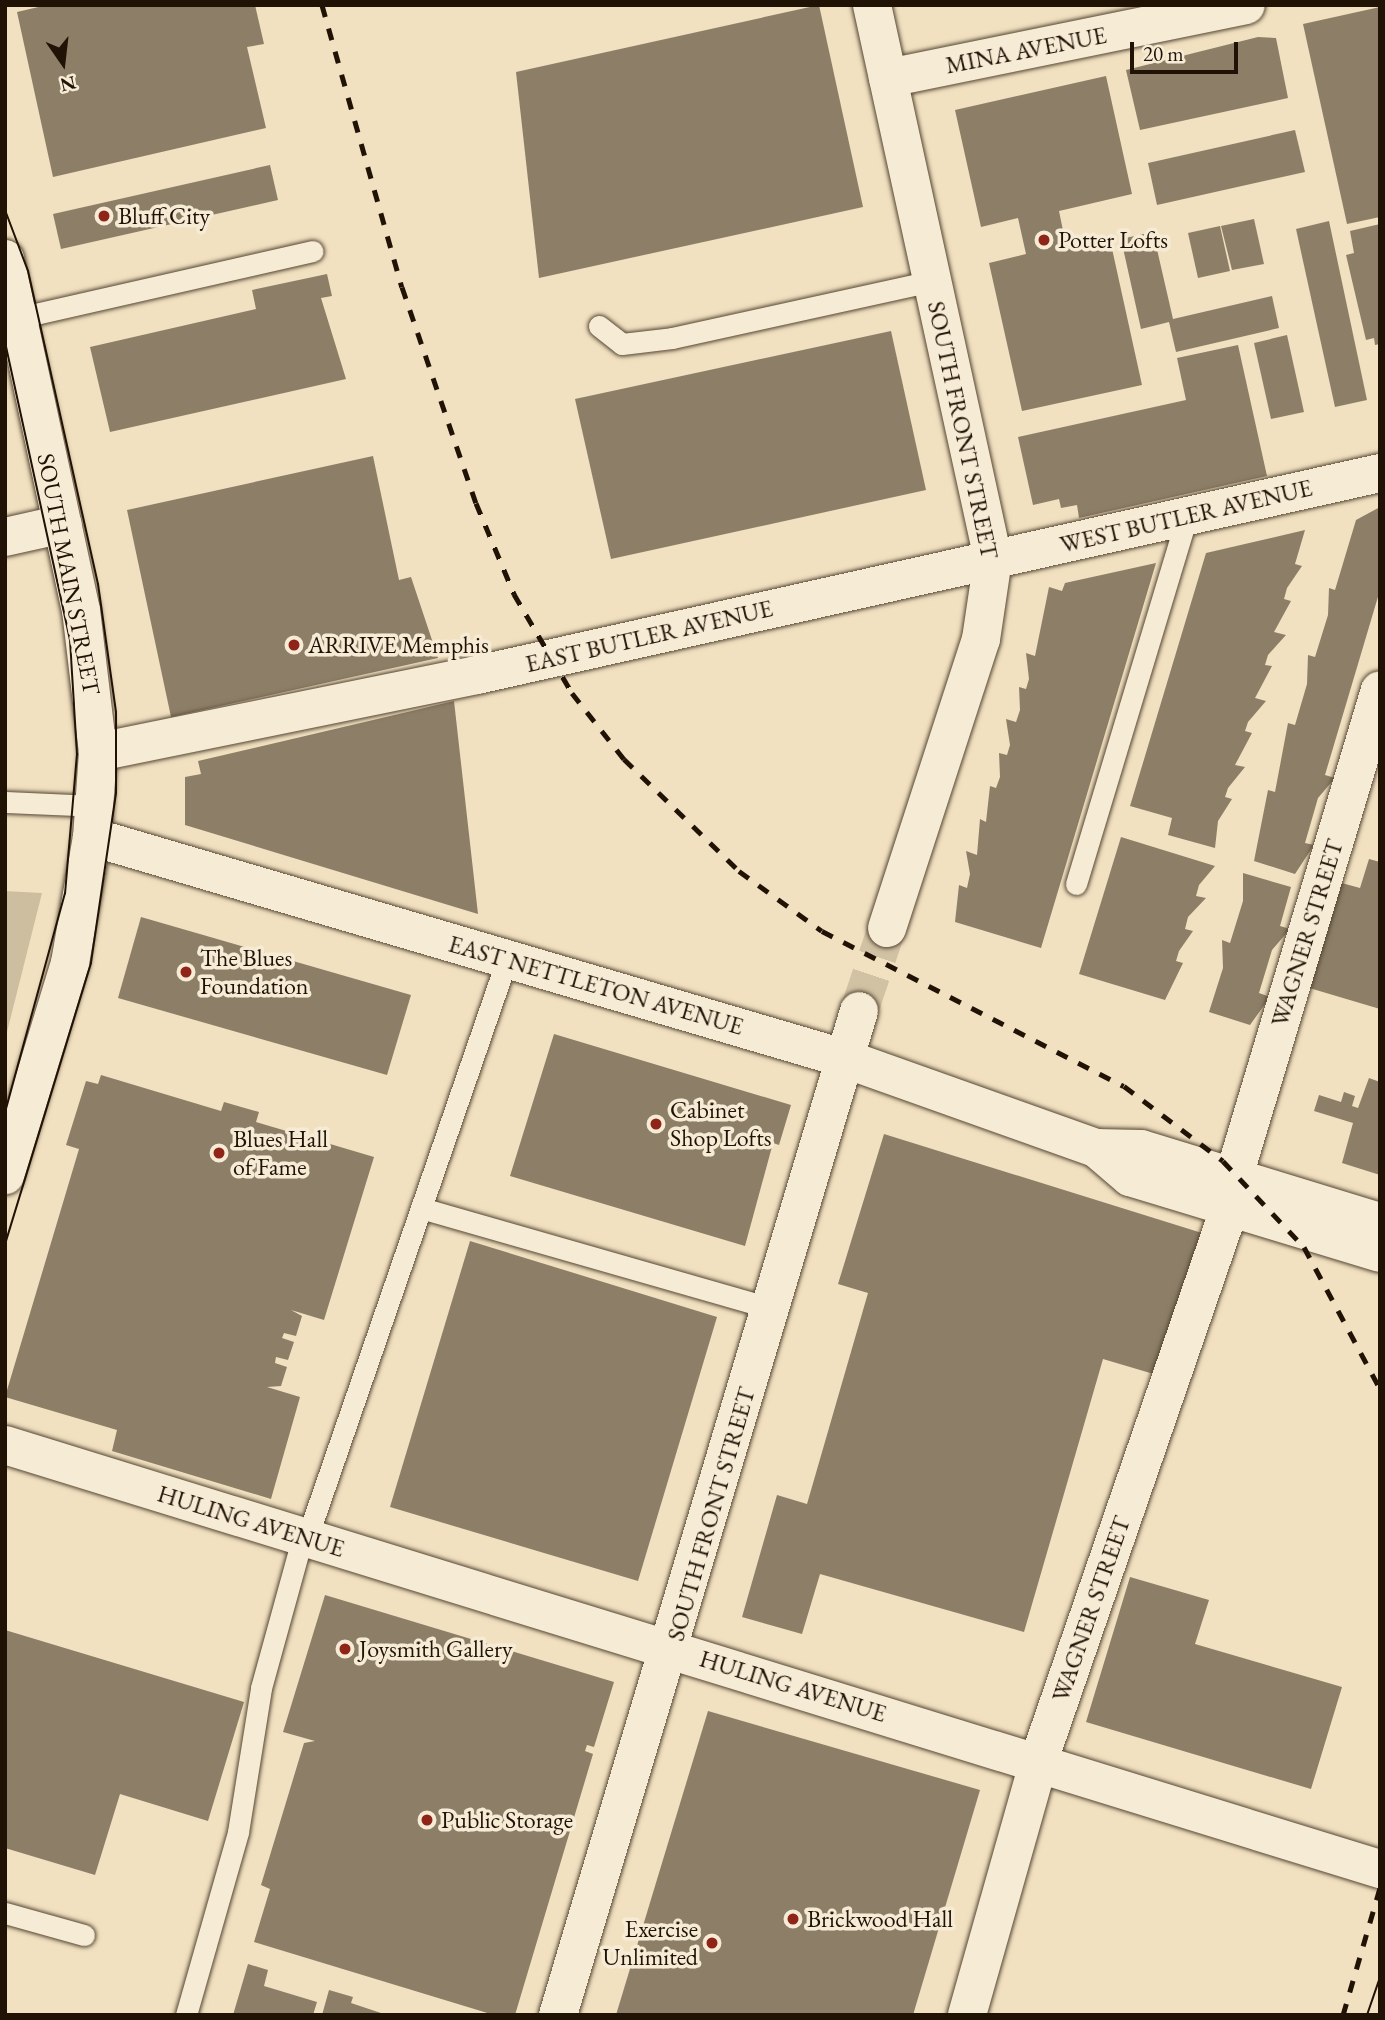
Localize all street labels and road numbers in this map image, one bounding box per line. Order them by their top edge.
street label: MINA AVENUE [943,20,1109,80]
street label: SOUTH FRONT STREET [922,299,1004,561]
street label: SOUTH MAIN STREET [31,451,107,697]
street label: WEST BUTLER AVENUE [1057,473,1315,559]
street label: EAST BUTLER AVENUE [523,594,775,678]
street label: WAGNER STREET [1265,836,1349,1030]
street label: EAST NETTLETON AVENUE [445,929,747,1041]
street label: SOUTH FRONT STREET [661,1384,761,1644]
street label: HULING AVENUE [154,1479,348,1563]
street label: WAGNER STREET [1046,1512,1136,1706]
street label: HULING AVENUE [696,1644,890,1728]

